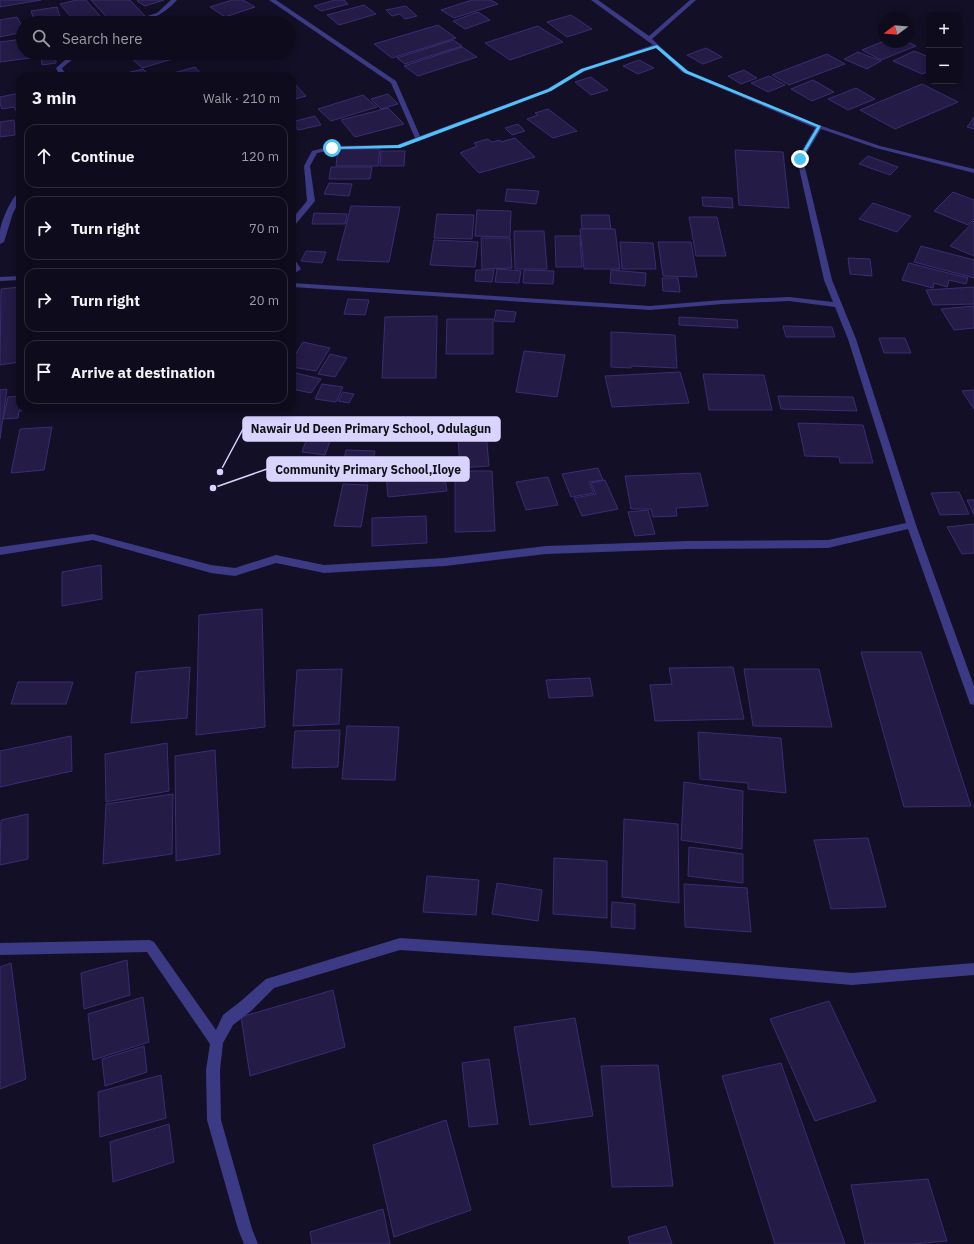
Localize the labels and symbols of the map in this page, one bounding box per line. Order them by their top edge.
north arrow [878,12,914,48]
route start [323,139,341,157]
route end [791,150,809,168]
callout: Nawair Ud Deen Primary School, Odulagun [243,417,500,441]
text: Nawair Ud Deen Primary School, Odulagun [251,421,491,436]
callout: Community Primary School,Iloye [267,457,469,481]
text: Community Primary School,Iloye [275,462,461,477]

